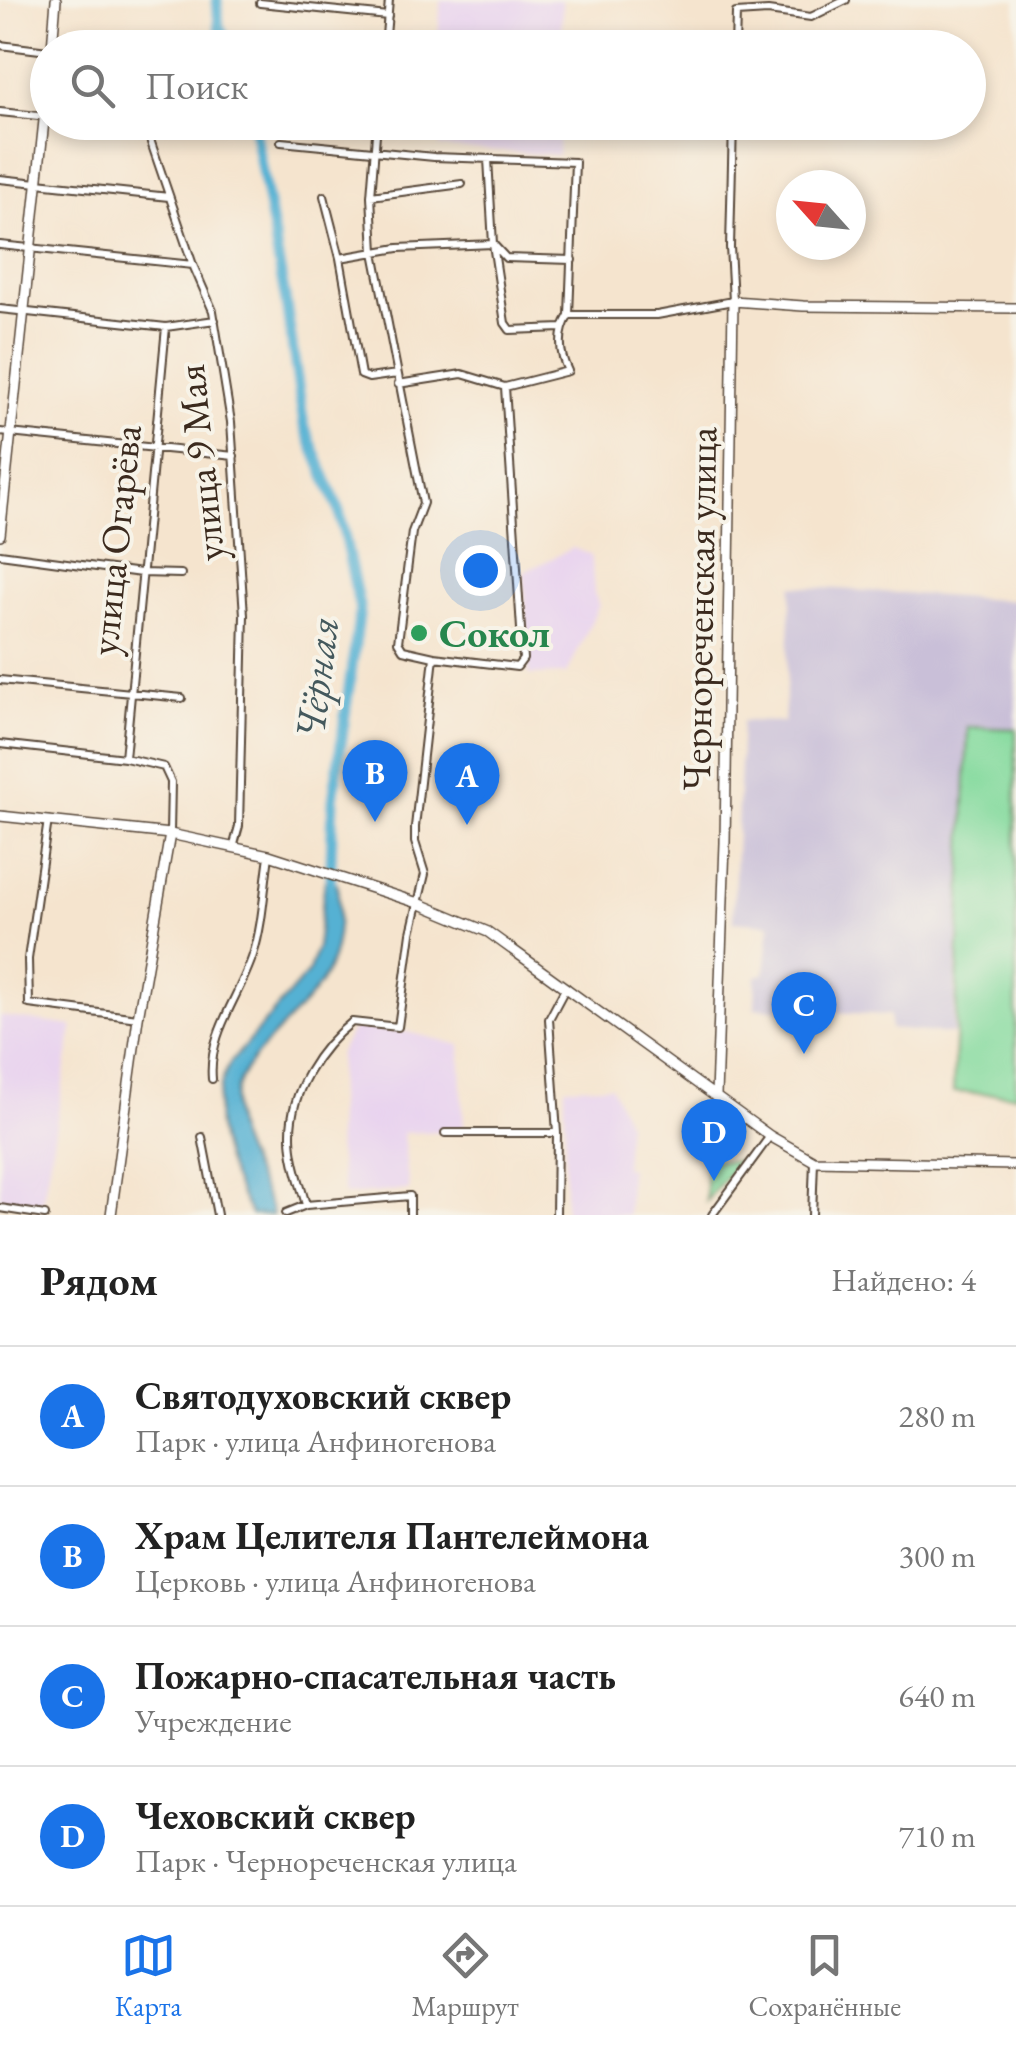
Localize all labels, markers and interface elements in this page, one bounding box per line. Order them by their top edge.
search box [30,30,986,140]
icon: search [65,58,120,113]
text: Поиск [145,61,248,110]
north arrow [776,170,866,260]
street label: улица 9 Мая [164,362,236,564]
street label: улица Огарёва [77,422,153,658]
street label: Чернореченская улица [670,426,728,792]
your location [455,545,506,596]
place label: Сокол [439,607,550,659]
water label: Чёрная [282,613,351,743]
marker: Сокол [408,622,430,644]
pin: B [342,740,408,822]
pin: A [434,742,500,825]
pin: C [772,972,836,1054]
pin: D [682,1098,746,1181]
text: Рядом [40,1253,158,1308]
text: Найдено: 4 [831,1259,976,1301]
text: Святодуховский сквер [135,1371,511,1420]
text: A [61,1395,84,1437]
text: 280 m [899,1395,976,1437]
text: Парк · улица Анфиногенова [135,1420,496,1462]
text: Храм Целителя Пантелеймона [135,1511,649,1560]
text: B [62,1535,83,1577]
text: 300 m [899,1535,976,1577]
text: Церковь · улица Анфиногенова [135,1560,536,1602]
text: Пожарно-спасательная часть [135,1651,616,1700]
text: C [61,1675,84,1717]
text: 640 m [899,1675,976,1717]
text: Учреждение [135,1700,292,1742]
text: Чеховский сквер [135,1791,415,1840]
text: D [60,1815,85,1857]
text: 710 m [899,1815,976,1857]
text: Парк · Чернореченская улица [135,1840,517,1882]
tab: Карта [115,1928,182,2024]
tab: Маршрут [411,1928,519,2024]
tab: Сохранённые [748,1928,901,2024]

